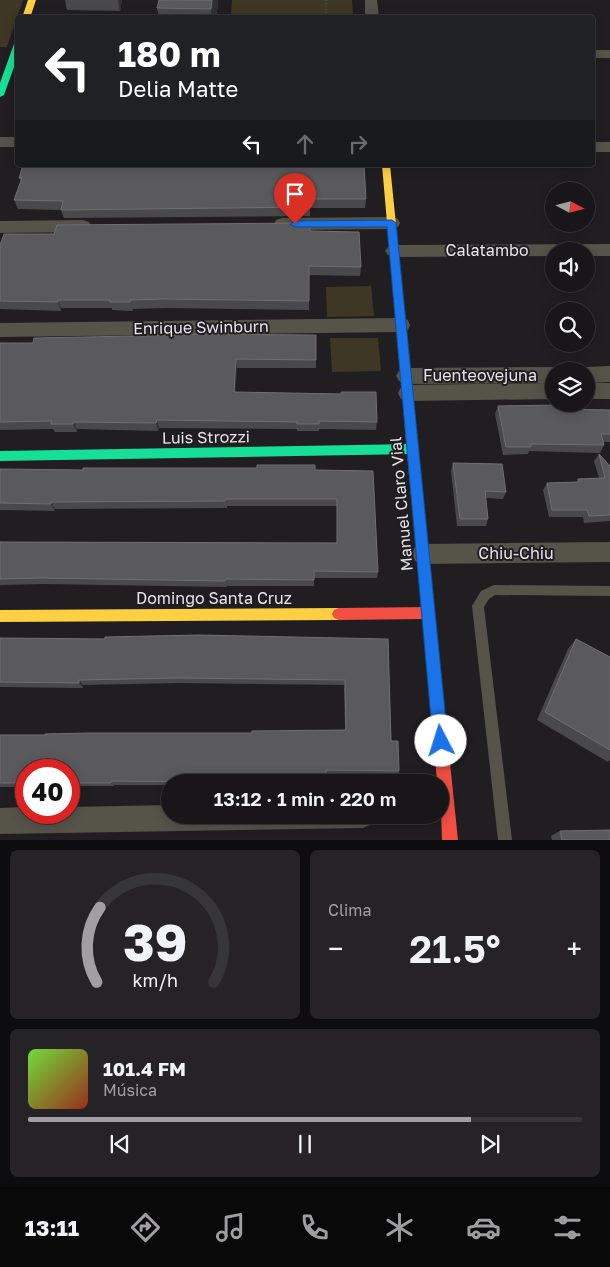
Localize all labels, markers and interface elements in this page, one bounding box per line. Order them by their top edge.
text: 180 m [118,33,221,75]
icon: left [35,35,100,100]
text: Delia Matte [118,75,238,102]
icon: left [238,130,266,158]
icon: ahead [291,130,319,158]
icon: right [344,130,372,158]
pin [274,173,316,224]
icon: arrive [281,180,309,208]
north arrow [545,182,595,232]
map controls [545,182,595,412]
street label: Calatambo [446,240,528,260]
button: sound [545,242,595,292]
button: search [545,302,595,352]
street label: Enrique Swinburn [133,316,269,338]
button: layers [545,362,595,412]
street label: Fuenteovejuna [423,365,537,385]
street label: Luis Strozzi [162,426,250,448]
street label: Manuel Claro Vial [385,436,417,572]
street label: Chiu-Chiu [478,543,554,563]
street label: Domingo Santa Cruz [136,588,292,608]
position arrow [414,714,466,766]
speed limit sign: 40 [15,759,80,824]
text: 13:12 · 1 min · 220 m [214,787,396,810]
text: Clima [328,900,372,920]
text: 39 [123,910,187,972]
text: 21.5° [409,926,501,971]
text: − [328,932,343,965]
text: + [567,932,582,965]
text: km/h [132,969,178,991]
text: 101.4 FM [103,1057,186,1080]
text: Música [103,1080,157,1100]
icon: previous [106,1130,134,1158]
icon: pause [291,1130,319,1158]
icon: next [476,1130,504,1158]
icon: directions [128,1210,163,1245]
icon: music [213,1210,248,1245]
icon: phone [297,1210,332,1245]
icon: climate [382,1210,417,1245]
icon: car [466,1210,501,1245]
icon: filters [550,1210,585,1245]
text: 13:11 [25,1214,79,1241]

